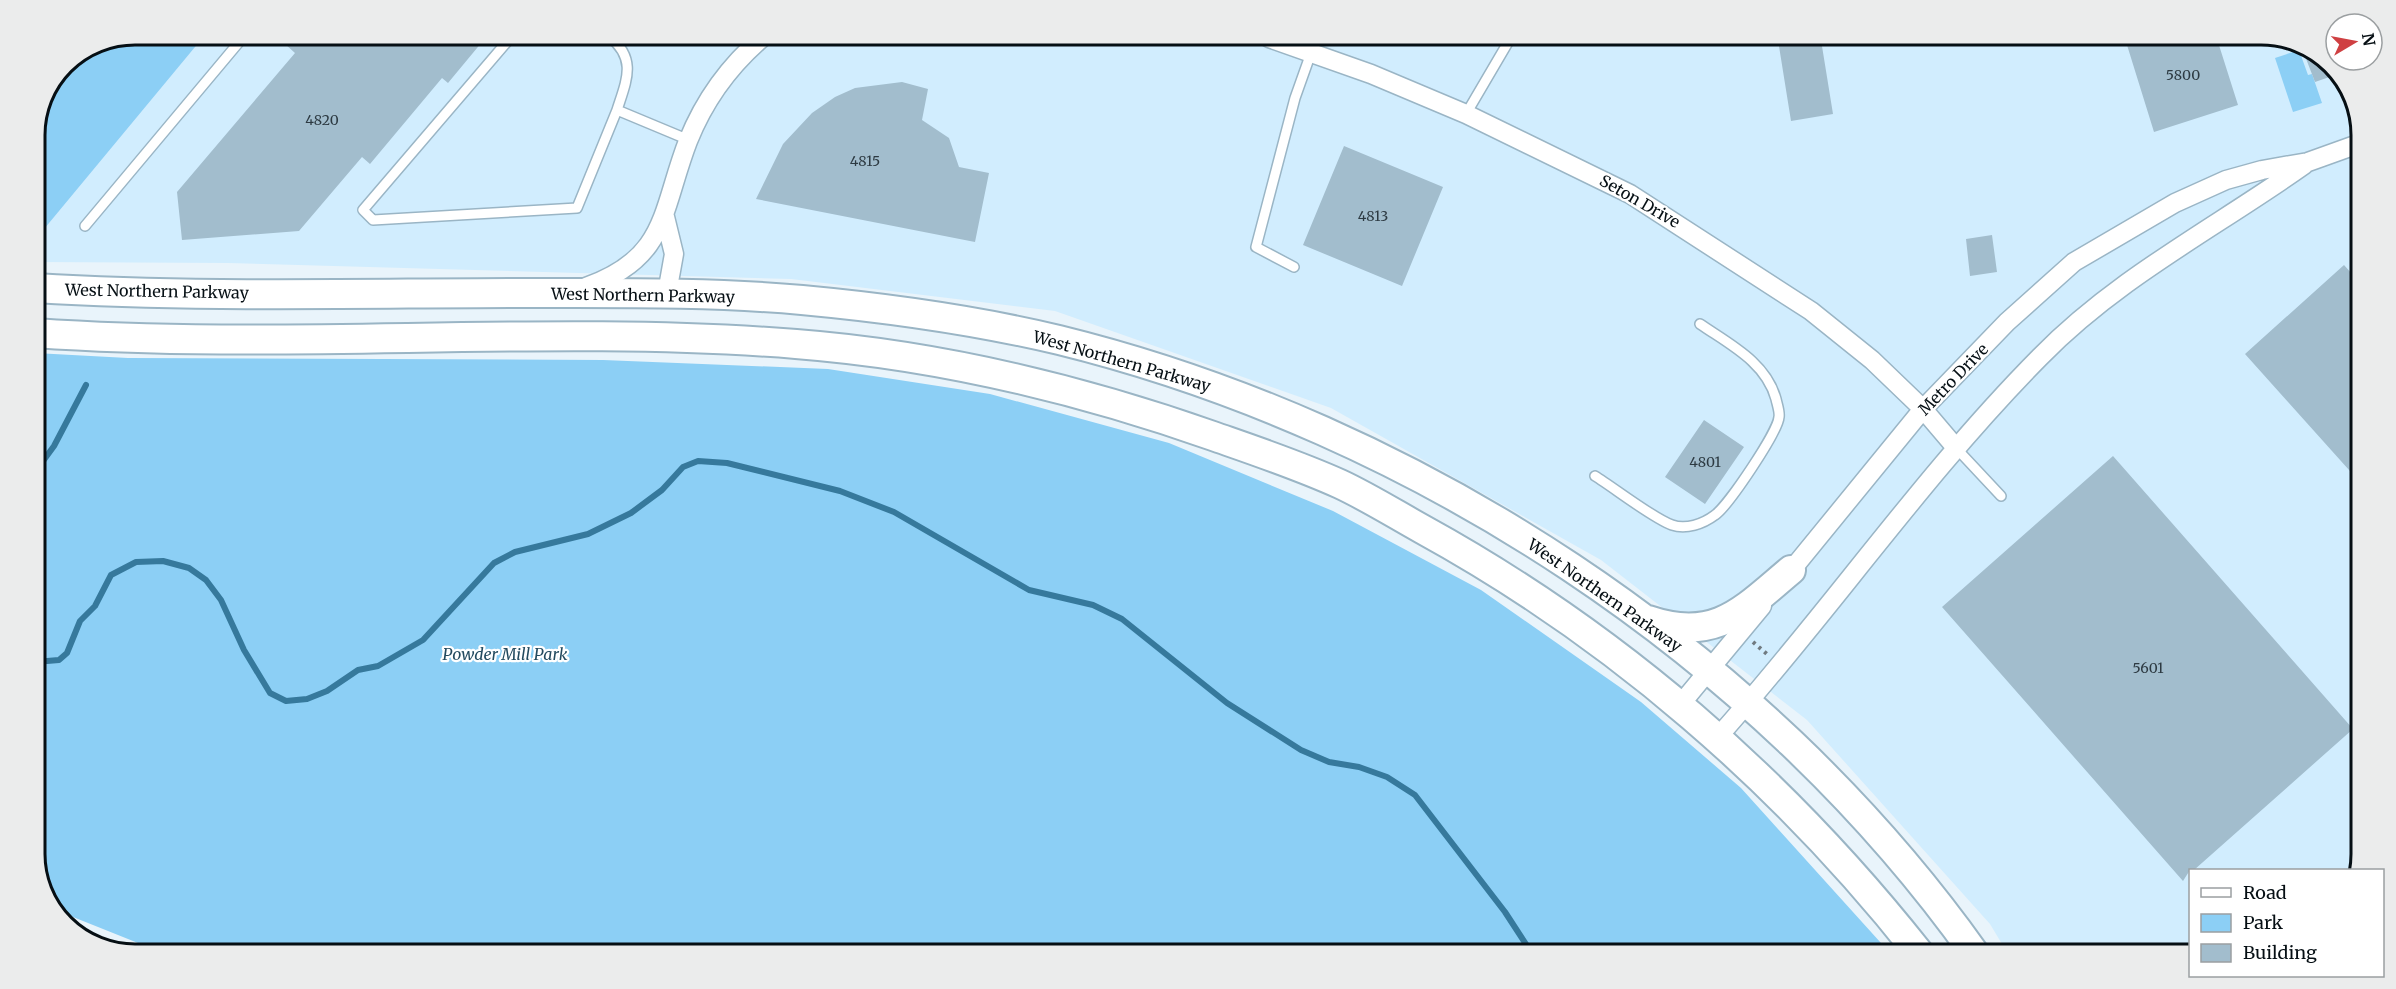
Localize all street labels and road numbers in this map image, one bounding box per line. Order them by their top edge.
street label: Seton Drive [1596,170,1684,232]
street label: West Northern Parkway [64,279,250,303]
street label: West Northern Parkway [550,283,736,307]
street label: West Northern Parkway [1030,326,1214,396]
street label: Metro Drive [1914,339,1992,419]
street label: West Northern Parkway [1523,534,1687,656]

